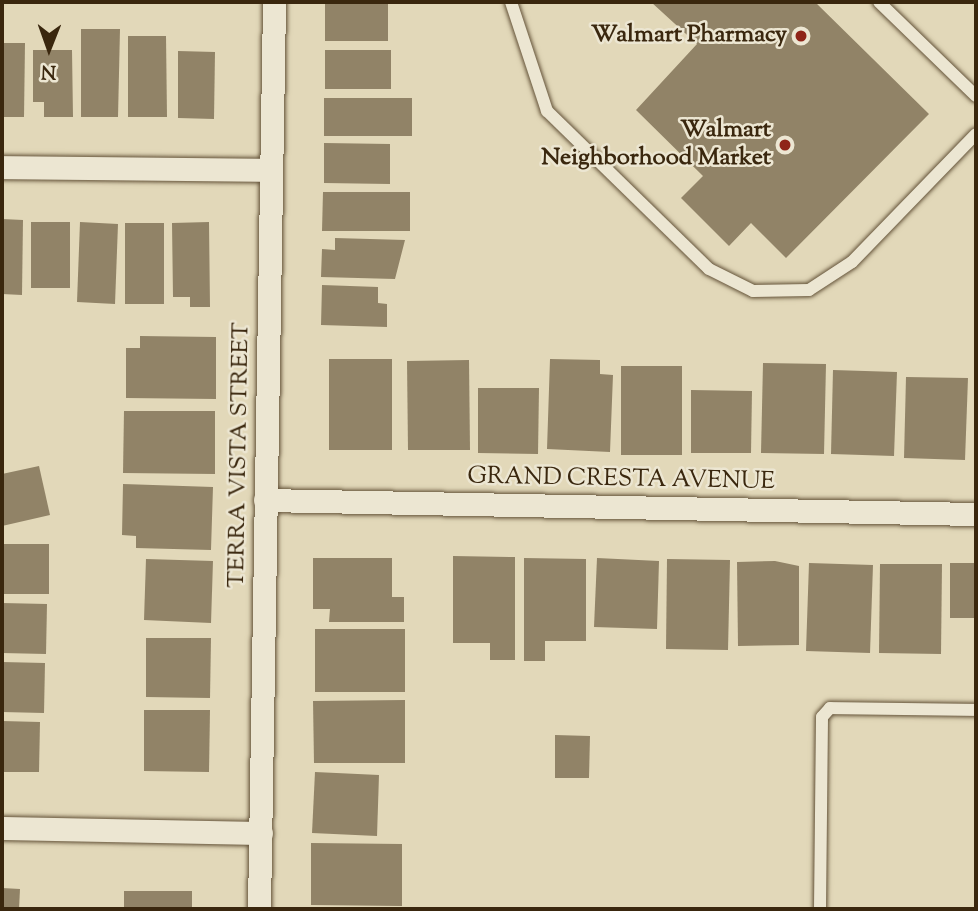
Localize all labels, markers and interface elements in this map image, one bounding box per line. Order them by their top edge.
north arrow [14,14,84,84]
place label: Walmart Pharmacy [591,22,787,50]
marker: Walmart Pharmacy [793,28,809,44]
text: N [41,57,56,84]
place label: Walmart Neighborhood Market [541,117,771,173]
marker: Walmart Neighborhood Market [777,137,793,153]
street label: TERRA VISTA STREET [223,322,257,588]
street label: GRAND CRESTA AVENUE [467,463,775,497]

